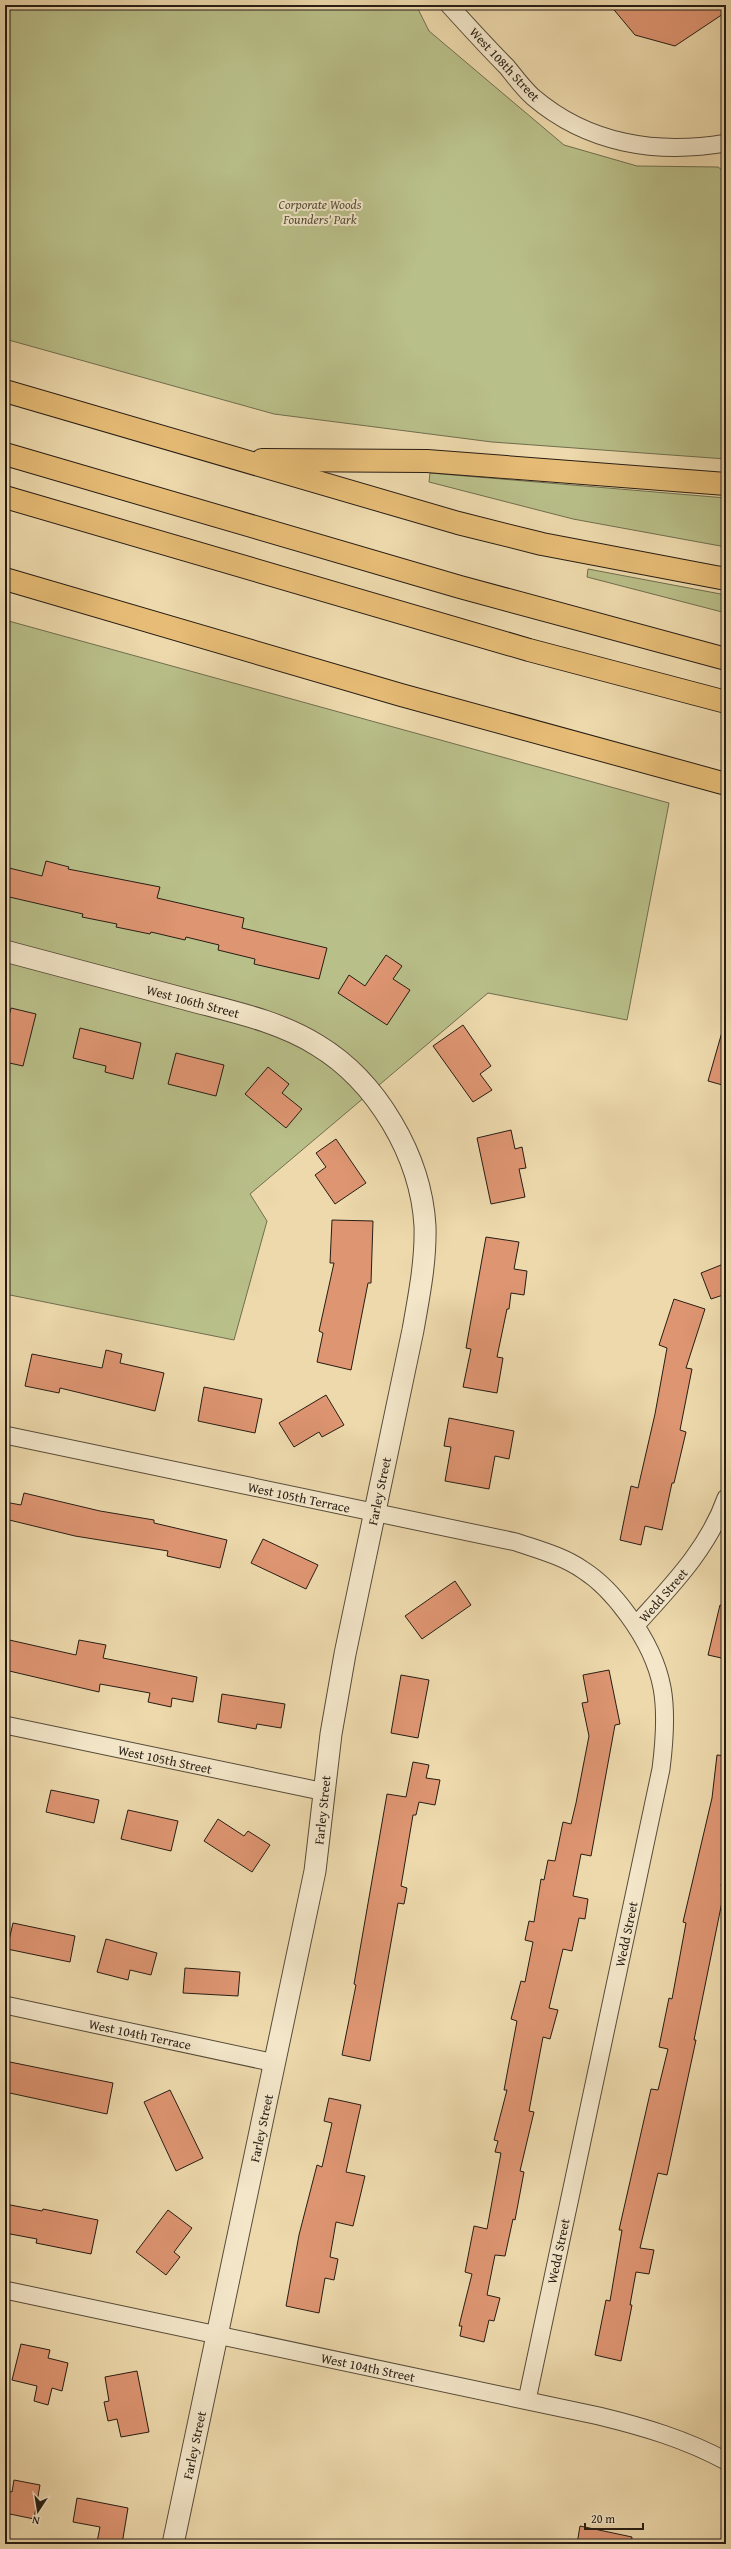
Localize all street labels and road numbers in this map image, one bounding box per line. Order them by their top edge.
street label: West 108th Street [465,23,544,106]
street label: West 106th Street [144,980,242,1023]
street label: Farley Street [363,1455,396,1527]
street label: West 105th Terrace [246,1477,352,1518]
street label: Wedd Street [634,1564,693,1627]
street label: West 105th Street [116,1740,214,1779]
street label: Farley Street [309,1774,336,1846]
street label: Wedd Street [610,1899,643,1968]
street label: West 104th Terrace [87,2014,193,2055]
street label: Farley Street [245,2092,278,2164]
street label: Wedd Street [542,2216,575,2285]
street label: West 104th Street [319,2348,417,2387]
street label: Farley Street [178,2409,211,2481]

